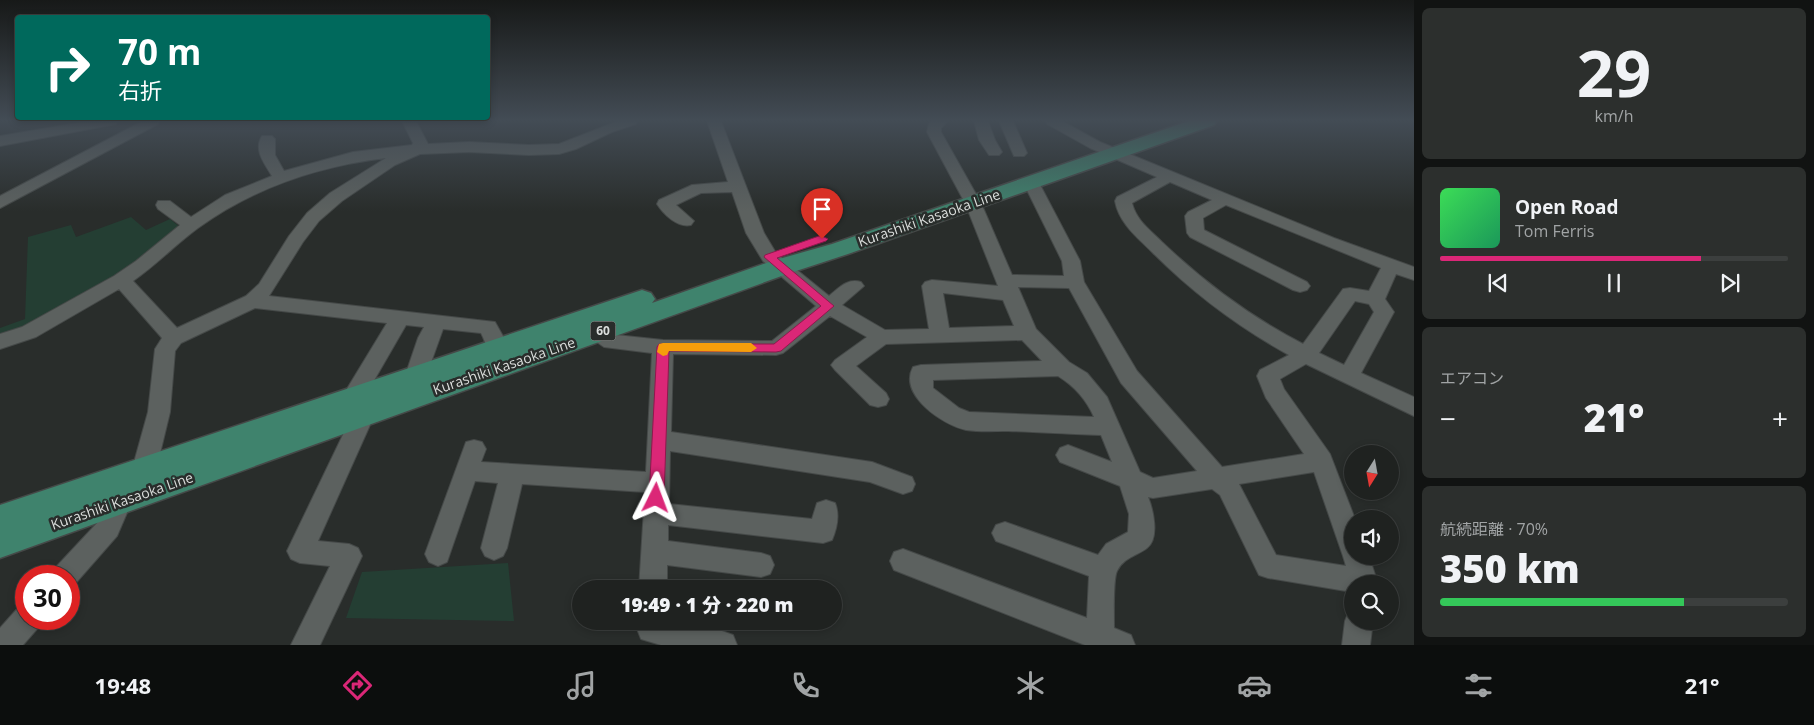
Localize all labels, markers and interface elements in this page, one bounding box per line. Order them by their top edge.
text: 70 m [118,28,201,75]
text: 29 [1577,28,1651,116]
icon: right [35,35,100,100]
text: 右折 [118,75,162,105]
text: km/h [1595,105,1633,127]
street label: Kurashiki Kasaoka Line [855,184,1003,251]
pin [801,188,843,239]
text: Open Road [1515,194,1619,220]
icon: arrive [808,195,836,223]
text: Tom Ferris [1515,220,1594,242]
icon: previous [1484,269,1512,297]
icon: pause [1600,269,1628,297]
icon: next [1716,269,1744,297]
road number: 60 [590,322,616,341]
street label: Kurashiki Kasaoka Line [430,332,578,399]
text: エアコン [1440,367,1504,389]
text: 21° [1584,391,1644,443]
text: − [1440,399,1456,437]
text: + [1772,399,1788,437]
north arrow [1344,445,1399,500]
map controls [1344,445,1399,630]
street label: Kurashiki Kasaoka Line [48,467,196,534]
position arrow [629,471,681,523]
button: sound [1344,510,1399,565]
text: 航続距離 · 70% [1440,518,1548,540]
text: 350 km [1440,542,1580,594]
speed limit sign: 30 [15,565,80,630]
button: search [1344,575,1399,630]
text: 19:49 · 1 分 · 220 m [620,592,794,618]
icon: directions [340,668,375,703]
icon: music [564,668,599,703]
icon: phone [788,668,823,703]
icon: climate [1013,668,1048,703]
icon: car [1237,668,1272,703]
icon: filters [1461,668,1496,703]
text: 19:48 [95,670,151,700]
text: 21° [1685,670,1719,700]

